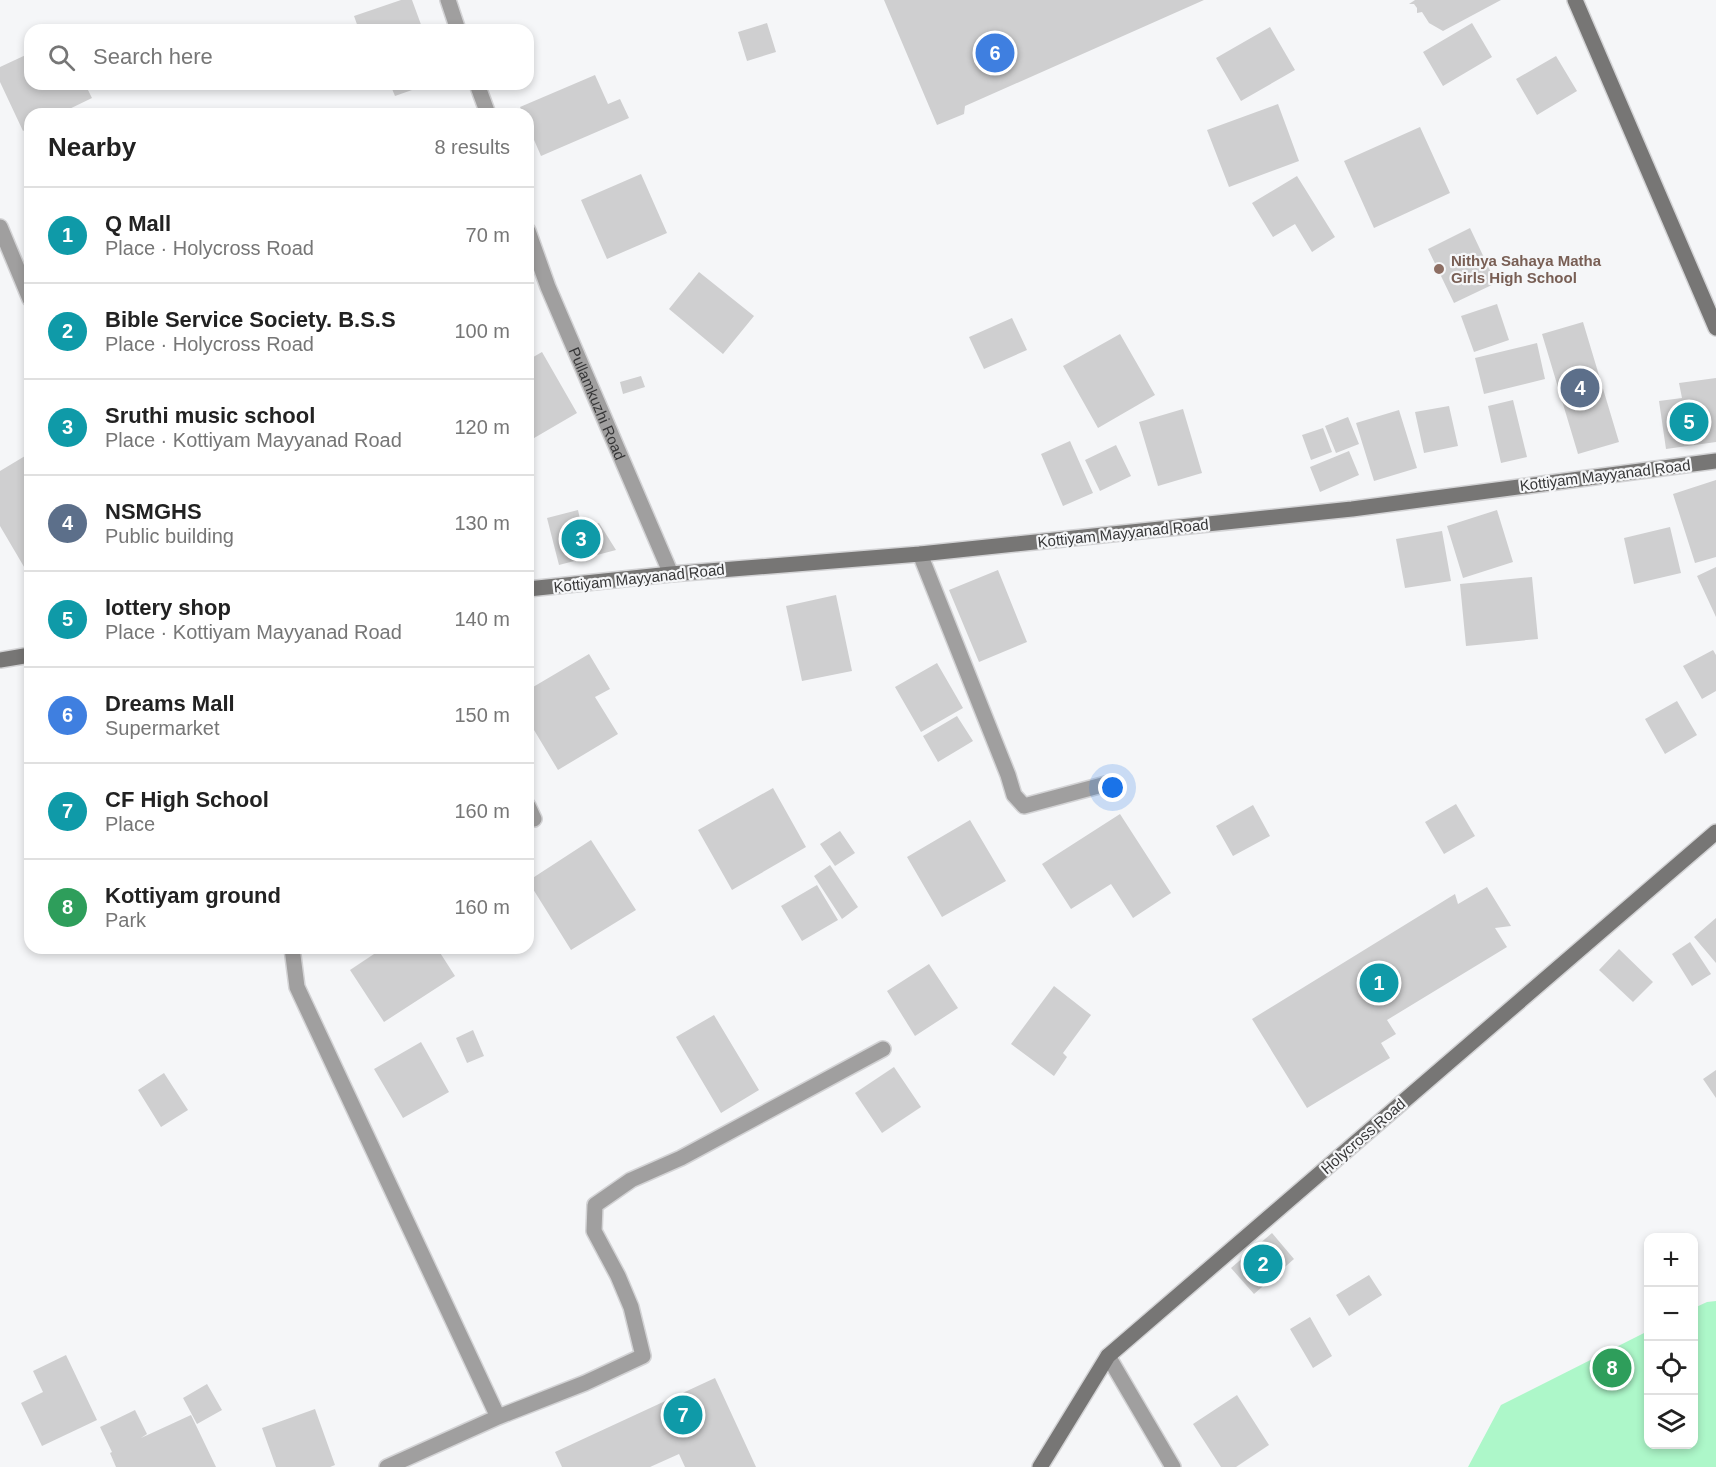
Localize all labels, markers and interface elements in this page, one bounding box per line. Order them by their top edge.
search box [24,24,534,90]
pin: 6 [976,31,1014,76]
icon: search [45,41,78,74]
text: Search here [93,44,213,69]
text: Nearby [48,132,136,162]
text: 8 results [434,136,510,158]
text: Q Mall [105,211,171,236]
text: 1 [62,224,73,246]
text: 70 m [466,224,510,246]
text: Place · Holycross Road [105,237,314,259]
place label: Nithya Sahaya Matha Girls High School [1451,252,1602,286]
marker: Nithya Sahaya Matha Girls High School [1432,262,1446,276]
text: Bible Service Society. B.S.S [105,307,396,332]
text: 2 [62,320,73,342]
text: 100 m [454,320,510,342]
text: Place · Holycross Road [105,333,314,355]
street label: Pullamkuzhi Road [566,344,629,462]
pin: 4 [1560,366,1600,410]
pin: 5 [1670,400,1708,444]
text: Sruthi music school [105,403,315,428]
text: 3 [62,416,73,438]
text: 120 m [454,416,510,438]
text: Place · Kottiyam Mayyanad Road [105,429,402,451]
street label: Kottiyam Mayyanad Road [1519,456,1691,494]
text: NSMGHS [105,499,202,524]
text: 4 [62,512,73,534]
text: 130 m [454,512,510,534]
pin: 3 [562,516,600,562]
street label: Kottiyam Mayyanad Road [1037,516,1209,550]
text: Public building [105,525,234,547]
street label: Kottiyam Mayyanad Road [553,561,725,595]
text: lottery shop [105,595,231,620]
text: 5 [62,608,73,630]
text: 140 m [454,608,510,630]
text: Place · Kottiyam Mayyanad Road [105,621,402,643]
text: Dreams Mall [105,691,235,716]
text: 6 [62,704,73,726]
text: 150 m [454,704,510,726]
text: Supermarket [105,717,220,739]
your location [1098,773,1127,802]
text: CF High School [105,787,269,812]
text: 7 [62,800,73,822]
text: 160 m [454,800,510,822]
text: Place [105,813,155,835]
text: Kottiyam ground [105,883,281,908]
text: 8 [62,896,73,918]
text: 160 m [454,896,510,918]
text: Park [105,909,146,931]
pin: 1 [1360,960,1398,1006]
street label: Holycross Road [1317,1095,1409,1177]
map controls [1644,1233,1698,1449]
button: + [1644,1233,1698,1287]
pin: 2 [1244,1242,1282,1286]
button: − [1644,1287,1698,1341]
button: locate [1644,1341,1698,1395]
pin: 8 [1592,1346,1632,1390]
pin: 7 [664,1392,702,1438]
button: layers [1644,1395,1698,1449]

